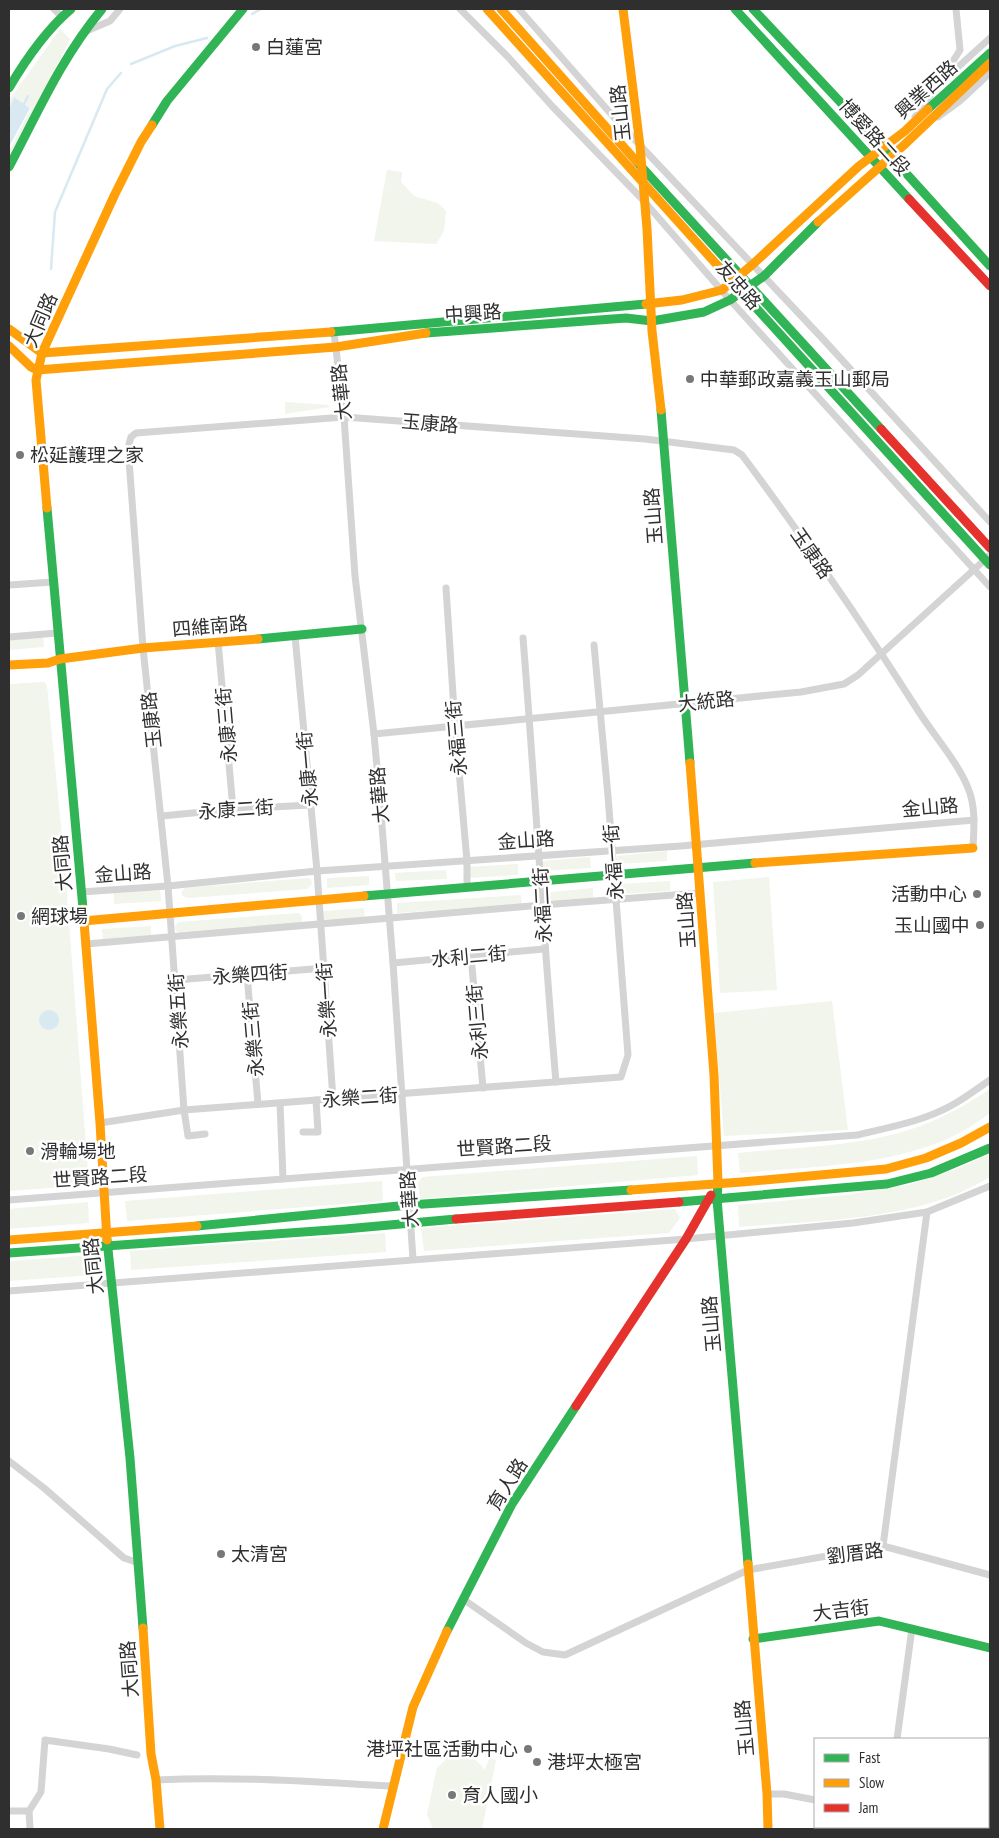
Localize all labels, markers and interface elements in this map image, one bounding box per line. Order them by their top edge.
place label: 白蓮宮 [266,35,323,59]
marker: 白蓮宮 [250,41,262,53]
street label: 興業西路 [890,55,962,123]
street label: 玉山路 [605,83,635,143]
street label: 博愛路二段 [834,94,916,180]
street label: 友忠路 [711,256,767,314]
street label: 大同路 [18,289,62,351]
street label: 中興路 [444,299,502,327]
street label: 大華路 [326,362,356,422]
place label: 中華郵政嘉義玉山郵局 [700,367,890,391]
marker: 中華郵政嘉義玉山郵局 [684,373,696,385]
street label: 玉康路 [401,409,459,437]
place label: 松延護理之家 [30,443,144,467]
marker: 松延護理之家 [14,449,26,461]
street label: 玉山路 [639,487,667,545]
street label: 玉康路 [786,523,838,583]
street label: 四維南路 [171,611,249,641]
street label: 永康三街 [211,686,241,764]
street label: 大統路 [676,686,736,716]
street label: 玉康路 [136,690,166,750]
street label: 永福三街 [441,699,471,777]
street label: 永康一街 [292,730,322,808]
street label: 大華路 [365,766,393,824]
street label: 金山路 [901,793,959,821]
street label: 永康二街 [197,794,275,824]
street label: 永福一街 [598,823,628,901]
street label: 金山路 [497,826,555,854]
street label: 大同路 [48,834,76,892]
street label: 金山路 [94,859,152,887]
street label: 永福二街 [528,866,556,944]
place label: 活動中心 [891,882,967,906]
marker: 活動中心 [971,888,983,900]
street label: 玉山路 [672,891,700,949]
place label: 網球場 [31,904,88,928]
marker: 網球場 [15,910,27,922]
place label: 玉山國中 [894,913,970,937]
marker: 玉山國中 [974,919,986,931]
street label: 水利二街 [430,941,508,971]
street label: 永樂四街 [211,959,289,989]
street label: 永樂一街 [311,961,341,1039]
street label: 永樂五街 [163,972,193,1050]
street label: 永利三街 [462,983,492,1061]
street label: 永樂三街 [238,1000,268,1078]
street label: 永樂二街 [321,1082,399,1112]
street label: 世賢路二段 [456,1131,552,1161]
place label: 滑輪場地 [40,1139,116,1163]
marker: 滑輪場地 [24,1145,36,1157]
street label: 世賢路二段 [52,1162,148,1192]
street label: 大華路 [395,1170,423,1228]
street label: 大同路 [78,1236,108,1296]
street label: 玉山路 [697,1295,725,1353]
street label: 育人路 [482,1453,532,1515]
street label: 劉厝路 [825,1538,885,1568]
place label: 太清宮 [231,1542,288,1566]
marker: 太清宮 [215,1548,227,1560]
street label: 大吉街 [811,1595,871,1625]
street label: 大同路 [115,1640,143,1698]
street label: 玉山路 [730,1699,758,1757]
place label: 港坪社區活動中心 [366,1737,518,1761]
legend [814,1738,989,1828]
marker: 港坪社區活動中心 [522,1743,534,1755]
text: Fast [859,1748,880,1767]
place label: 港坪太極宮 [547,1750,642,1774]
marker: 港坪太極宮 [531,1756,543,1768]
text: Slow [859,1773,884,1792]
place label: 育人國小 [462,1783,538,1807]
marker: 育人國小 [446,1789,458,1801]
text: Jam [858,1798,878,1817]

